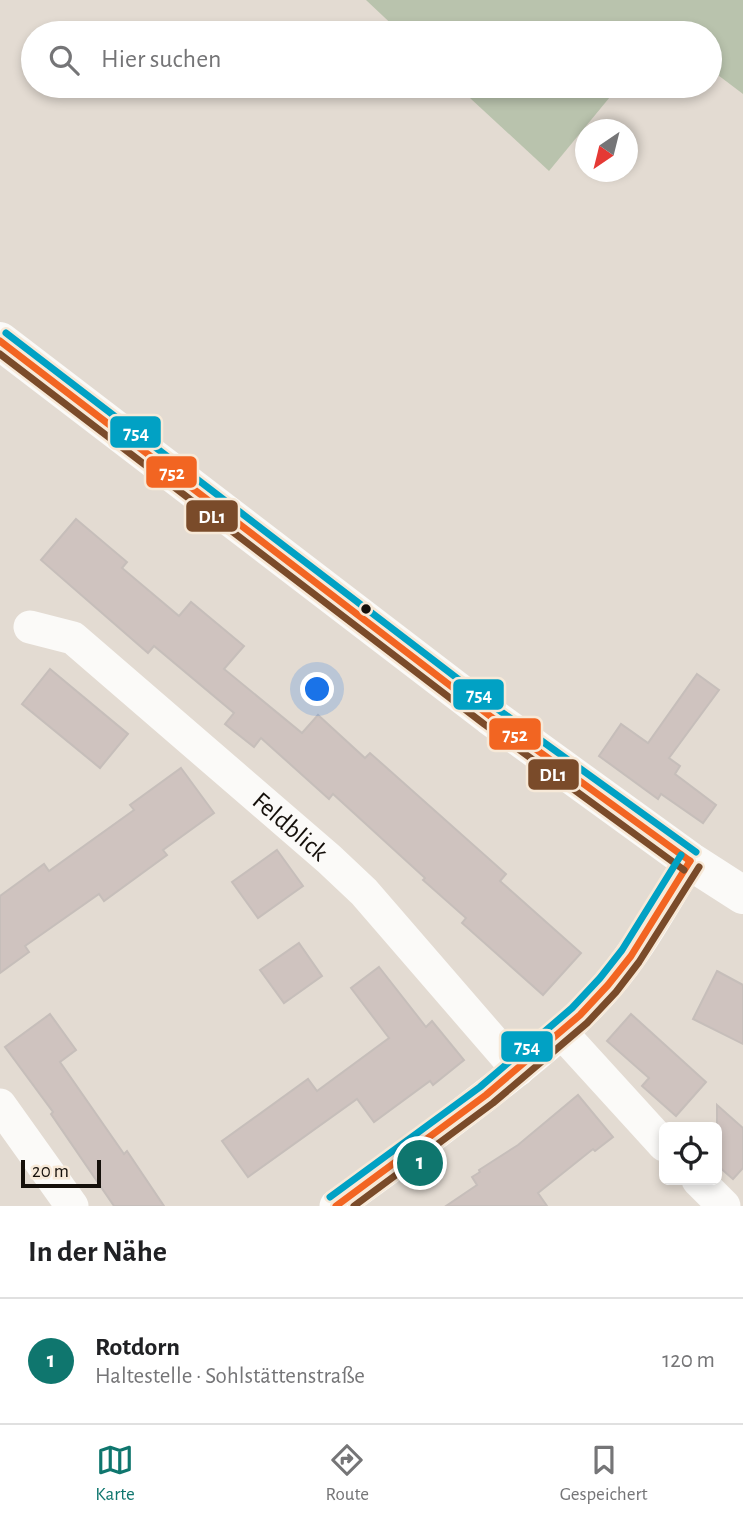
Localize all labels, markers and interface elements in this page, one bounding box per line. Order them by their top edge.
search box [21,21,722,98]
icon: search [45,41,83,79]
text: Hier suchen [101,46,222,72]
north arrow [575,119,638,182]
line badge: 754 [109,415,162,449]
text: 754 [123,424,149,443]
line badge: 752 [145,455,198,489]
text: 752 [159,464,185,483]
line badge: DL1 [185,499,239,533]
text: DL1 [198,508,226,527]
unlabelled marker [359,602,373,616]
your location [300,672,334,706]
line badge: 754 [452,678,505,711]
text: 754 [466,686,492,705]
line badge: 752 [488,717,542,751]
text: 752 [502,726,528,745]
line badge: DL1 [527,758,580,791]
text: DL1 [539,766,567,785]
street label: Feldblick [247,787,333,866]
line badge: 754 [500,1030,554,1063]
text: 754 [514,1038,540,1057]
map controls [659,1122,722,1185]
button: locate [659,1122,722,1185]
pin: 1 [397,1137,443,1189]
scale bar [21,1157,102,1189]
text: 20 m [32,1162,69,1181]
text: In der Nähe [28,1237,167,1267]
text: Rotdorn [95,1334,180,1360]
text: 1 [47,1349,55,1372]
text: 120 m [662,1349,715,1372]
text: Haltestelle · Sohlstättenstraße [95,1365,365,1388]
tab: Karte [95,1441,135,1506]
tab: Route [326,1441,369,1506]
tab: Gespeichert [560,1441,648,1506]

